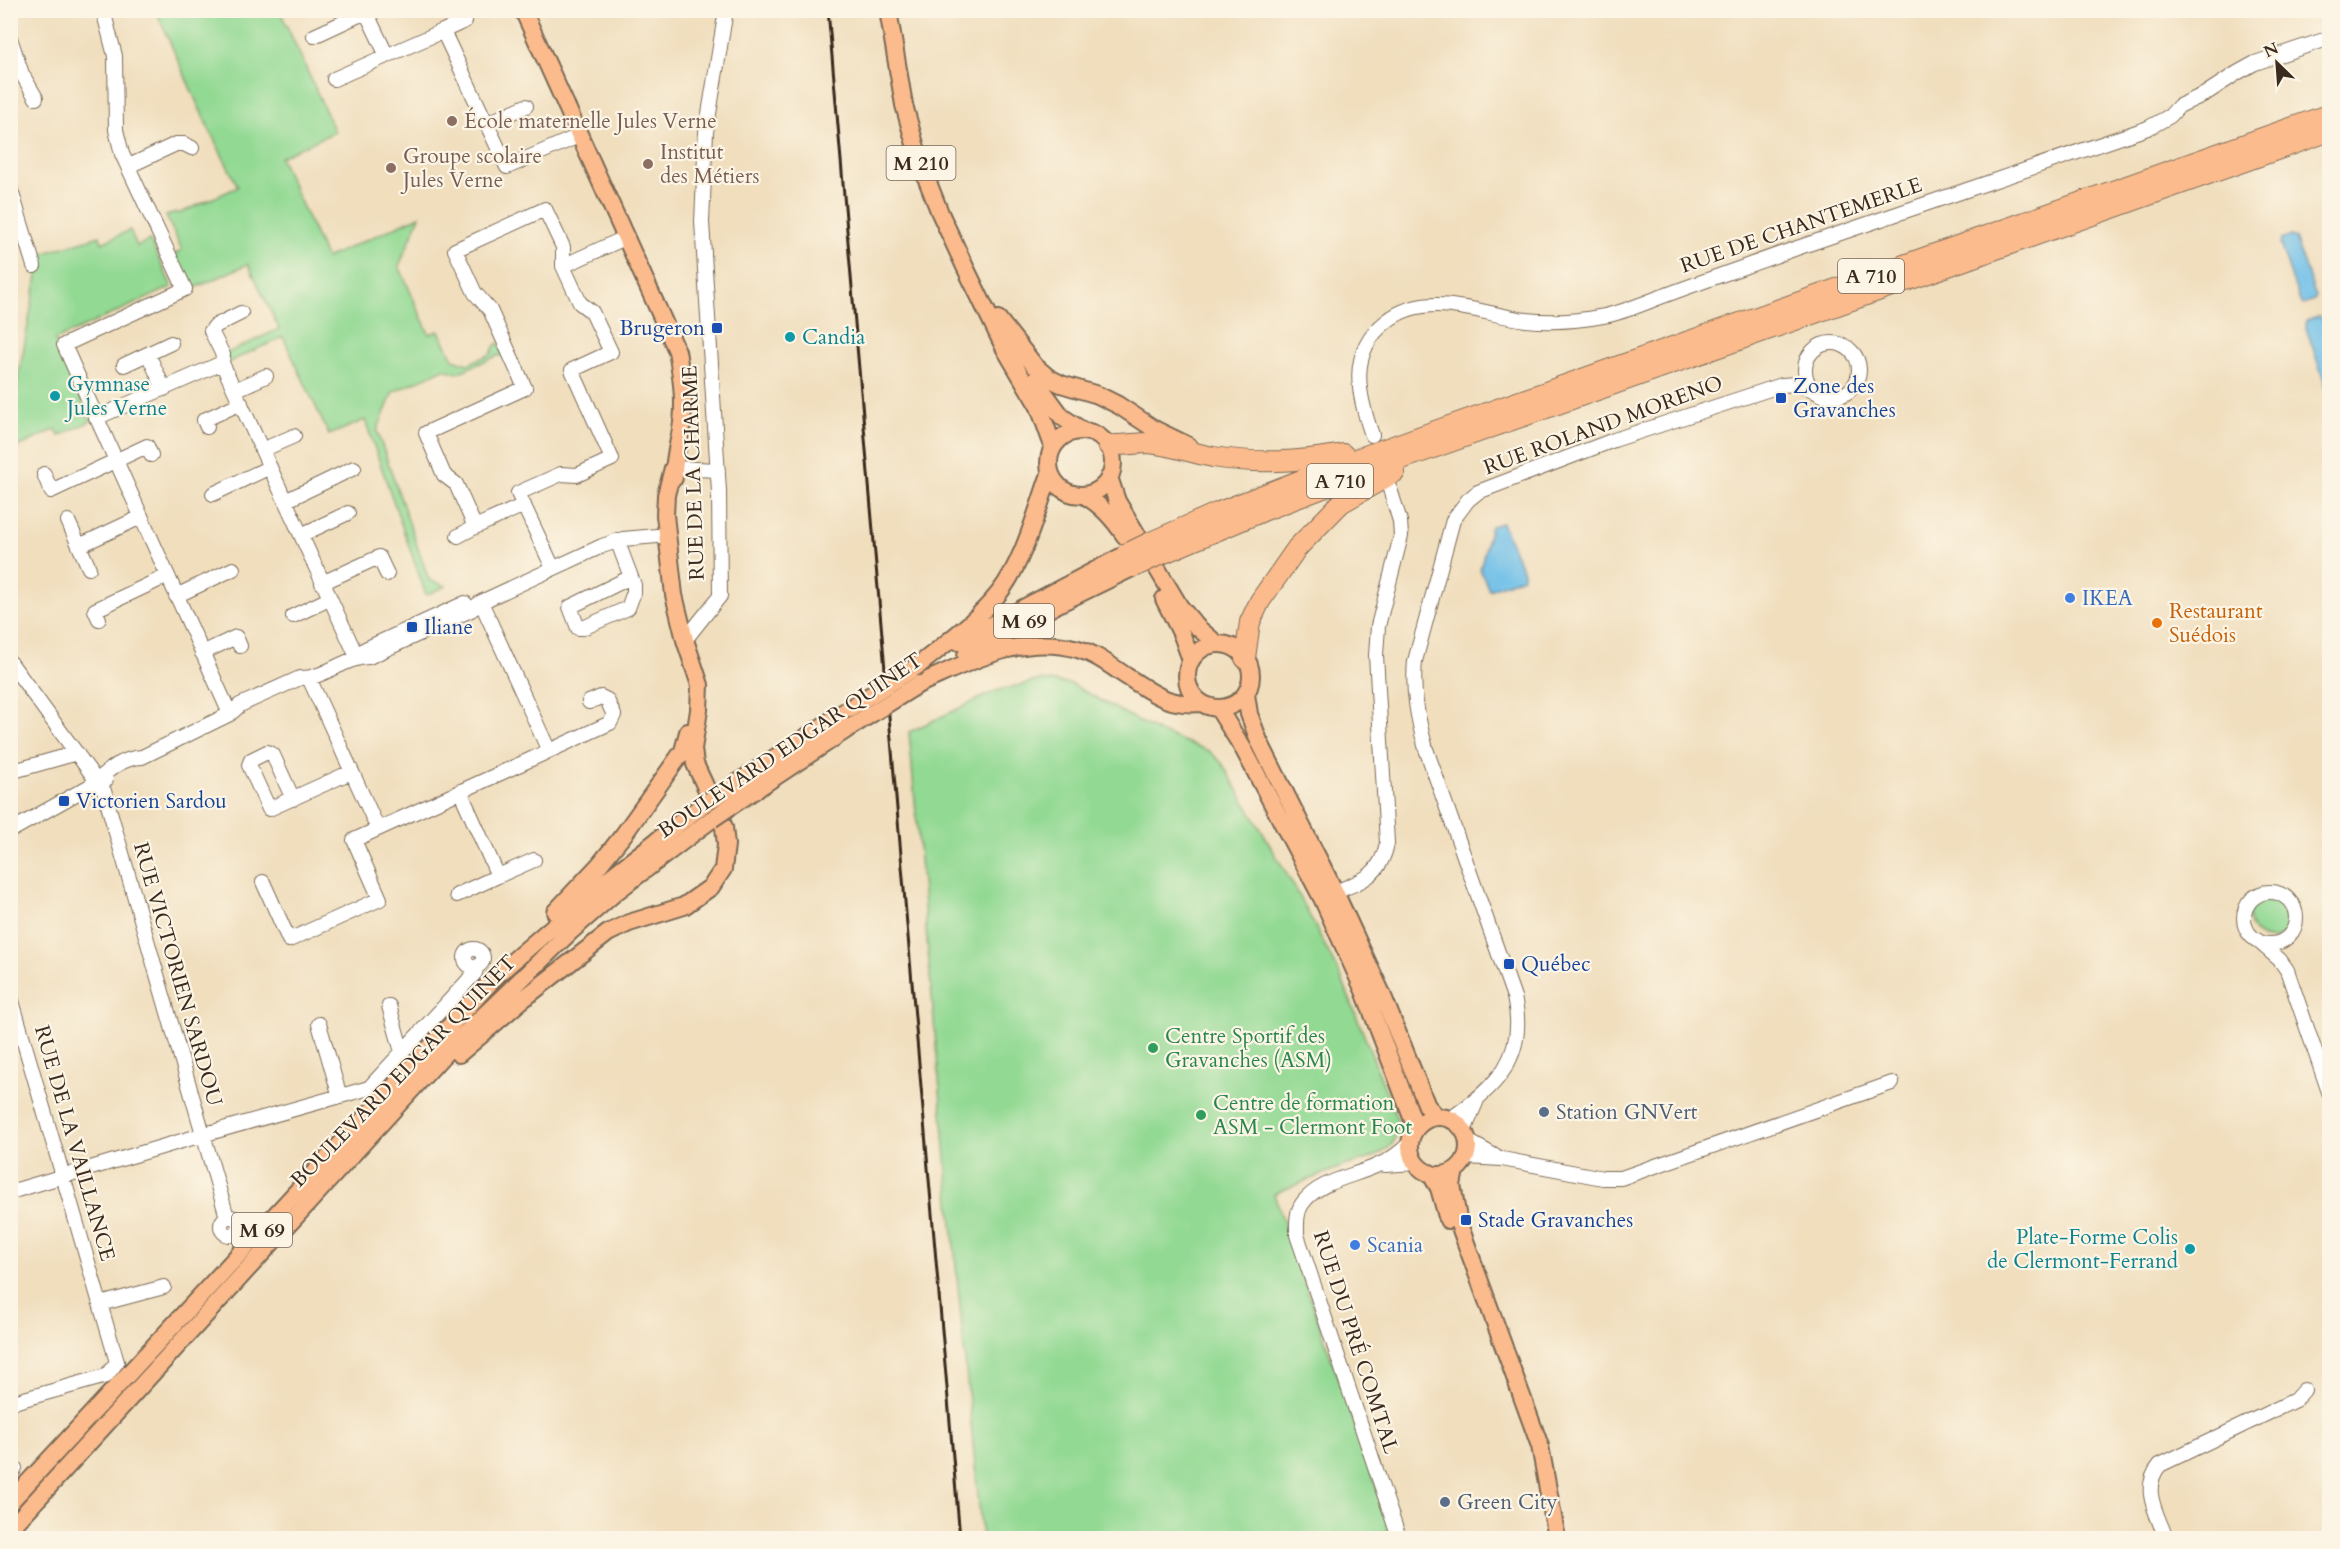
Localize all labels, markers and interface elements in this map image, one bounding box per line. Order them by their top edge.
north arrow [2247,33,2307,93]
text: N [2260,37,2282,63]
place label: École maternelle Jules Verne [464,107,717,136]
marker: École maternelle Jules Verne [445,114,459,128]
place label: Institut des Métiers [660,138,759,191]
place label: Groupe scolaire Jules Verne [400,142,542,195]
road number: M 210 [886,146,956,180]
marker: Institut des Métiers [641,157,655,171]
marker: Groupe scolaire Jules Verne [384,161,398,175]
street label: RUE DE CHANTEMERLE [1676,170,1926,280]
road number: A 710 [1838,259,1904,293]
place label: Brugeron [619,314,705,343]
marker: Brugeron [710,321,724,335]
place label: Candia [802,323,865,352]
marker: Candia [783,330,797,344]
street label: RUE DE LA CHARME [675,365,712,581]
street label: RUE ROLAND MORENO [1479,369,1727,482]
place label: Gymnase Jules Verne [64,370,167,423]
place label: Zone des Gravanches [1793,372,1896,425]
marker: Gymnase Jules Verne [48,389,62,403]
marker: Zone des Gravanches [1774,391,1788,405]
road number: A 710 [1307,464,1373,498]
place label: IKEA [2082,584,2133,613]
marker: IKEA [2063,591,2077,605]
place label: Restaurant Suédois [2169,597,2263,650]
road number: M 69 [994,604,1054,638]
place label: Iliane [424,613,473,642]
marker: Restaurant Suédois [2150,616,2164,630]
marker: Iliane [405,620,419,634]
street label: BOULEVARD EDGAR QUINET [652,646,928,845]
place label: Victorien Sardou [76,787,227,816]
marker: Victorien Sardou [57,794,71,808]
street label: RUE VICTORIEN SARDOU [126,839,229,1109]
street label: BOULEVARD EDGAR QUINET [284,949,523,1194]
place label: Québec [1521,950,1591,979]
marker: Québec [1502,957,1516,971]
street label: RUE DE LA VAILLANCE [27,1022,122,1264]
place label: Centre Sportif des Gravanches (ASM) [1165,1022,1332,1075]
marker: Centre Sportif des Gravanches (ASM) [1146,1041,1160,1055]
place label: Centre de formation ASM - Clermont Foot [1213,1089,1412,1142]
place label: Station GNVert [1556,1098,1698,1127]
marker: Station GNVert [1537,1105,1551,1119]
marker: Centre de formation ASM - Clermont Foot [1194,1108,1208,1122]
place label: Stade Gravanches [1478,1206,1633,1235]
road number: M 69 [232,1213,292,1247]
marker: Stade Gravanches [1459,1213,1473,1227]
place label: Plate-Forme Colis de Clermont-Ferrand [1987,1223,2178,1276]
street label: RUE DU PRÉ COMTAL [1306,1227,1405,1458]
place label: Scania [1367,1231,1423,1260]
marker: Scania [1348,1238,1362,1252]
marker: Plate-Forme Colis de Clermont-Ferrand [2183,1242,2197,1256]
place label: Green City [1457,1488,1558,1517]
marker: Green City [1438,1495,1452,1509]

